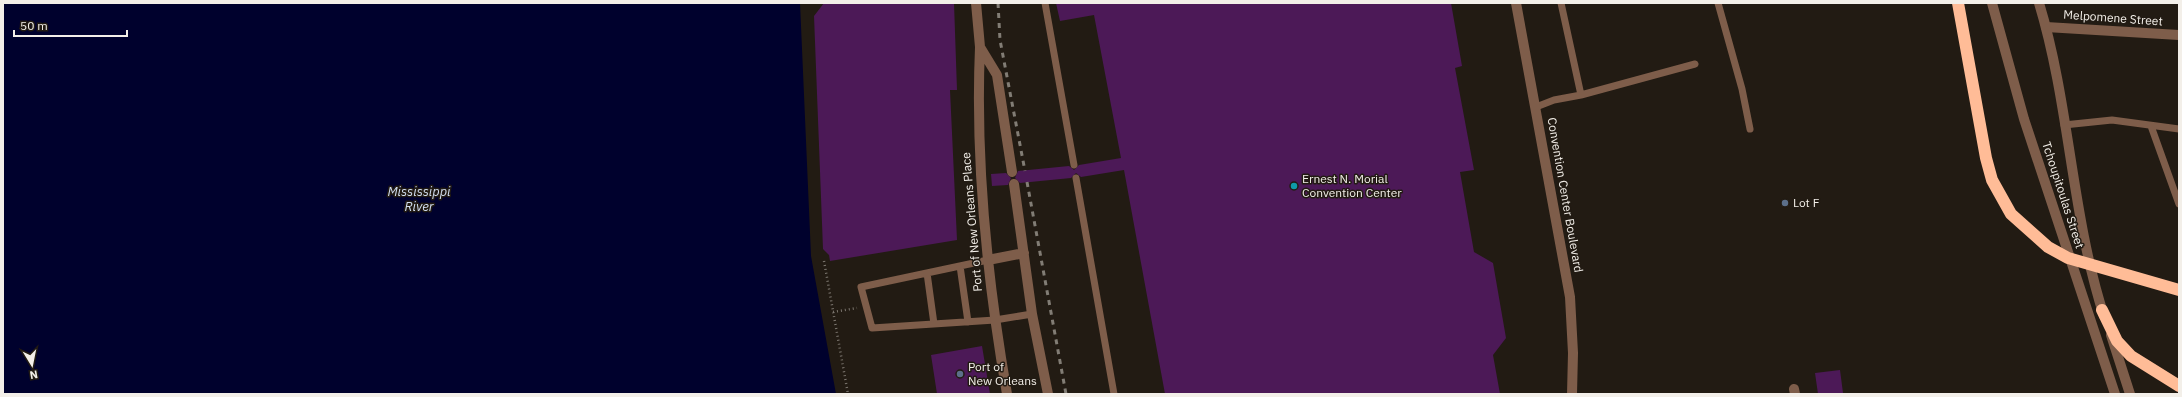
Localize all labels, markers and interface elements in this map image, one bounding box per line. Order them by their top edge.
street label: Melpomene Street [2063,7,2163,28]
scale bar [14,12,127,38]
text: 50 m [20,18,48,33]
street label: Convention Center Boulevard [1544,116,1587,274]
street label: Tchoupitoulas Street [2039,140,2088,250]
street label: Port of New Orleans Place [958,151,985,292]
place label: Ernest N. Morial Convention Center [1302,171,1402,200]
marker: Ernest N. Morial Convention Center [1289,181,1299,191]
water label: Mississippi River [387,183,451,215]
place label: Lot F [1793,195,1820,210]
marker: Lot F [1780,198,1790,208]
north arrow [12,345,52,385]
place label: Port of New Orleans [968,359,1037,388]
text: N [29,367,39,382]
marker: Port of New Orleans [955,369,965,379]

